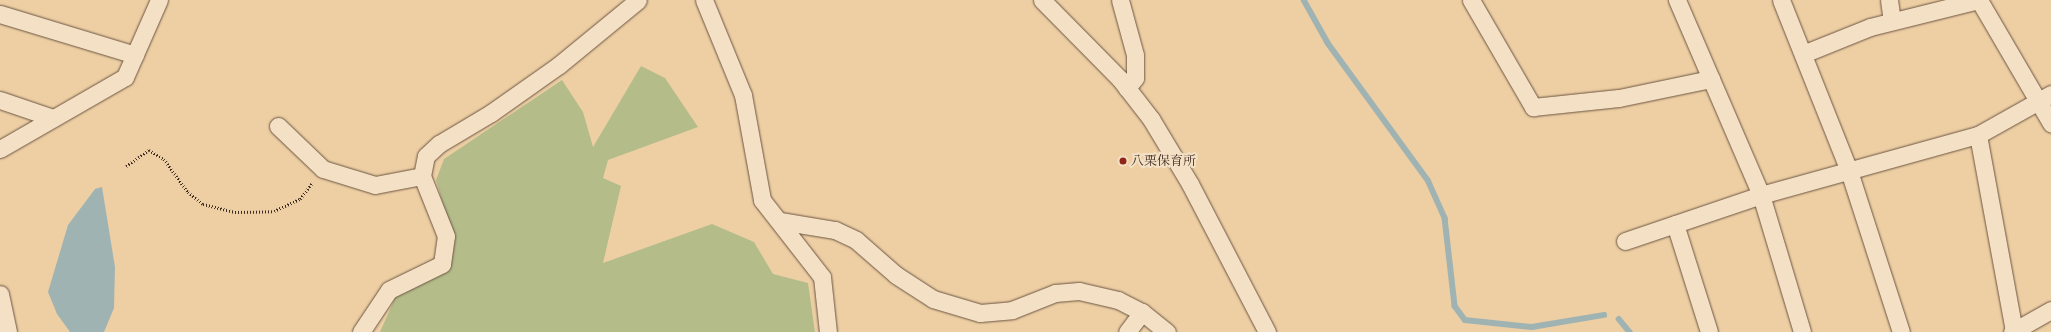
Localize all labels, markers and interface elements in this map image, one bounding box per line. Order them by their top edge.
place label: 八栗保育所 [1131,153,1196,169]
marker: 八栗保育所 [1118,156,1128,166]

